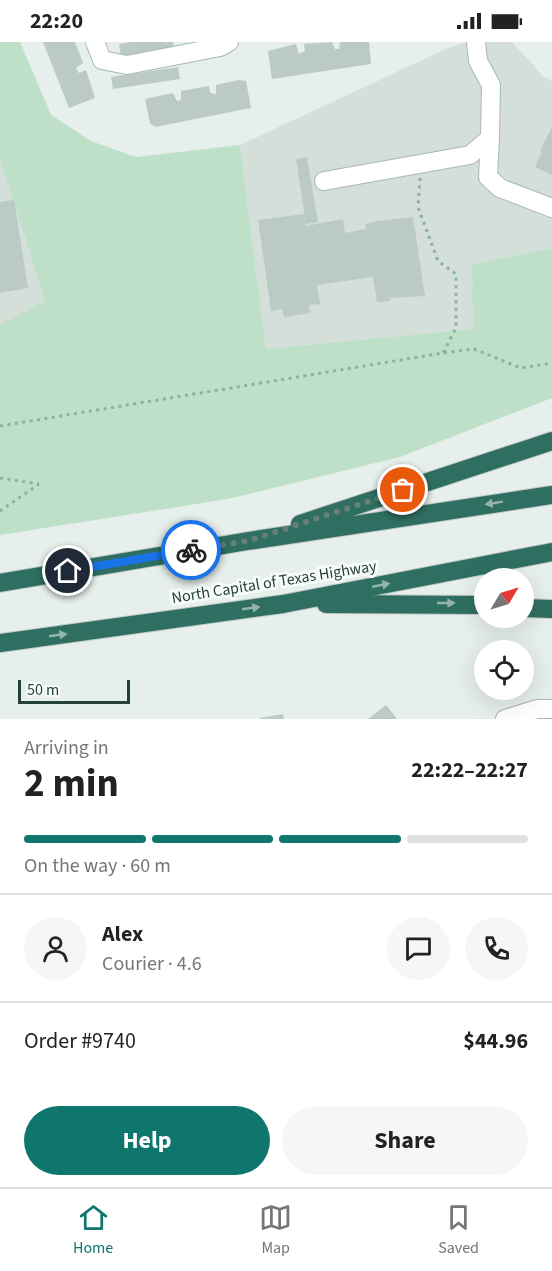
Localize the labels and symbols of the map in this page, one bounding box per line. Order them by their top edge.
pin [377,464,428,515]
one-way arrow [485,499,504,508]
courier [161,520,221,580]
pin [42,545,93,596]
street label: North Capital of Texas Highway [170,555,379,609]
north arrow [474,568,534,628]
one-way arrow [372,580,391,589]
one-way arrow [437,598,456,608]
one-way arrow [242,603,261,613]
one-way arrow [49,630,68,639]
scale bar [18,677,130,704]

